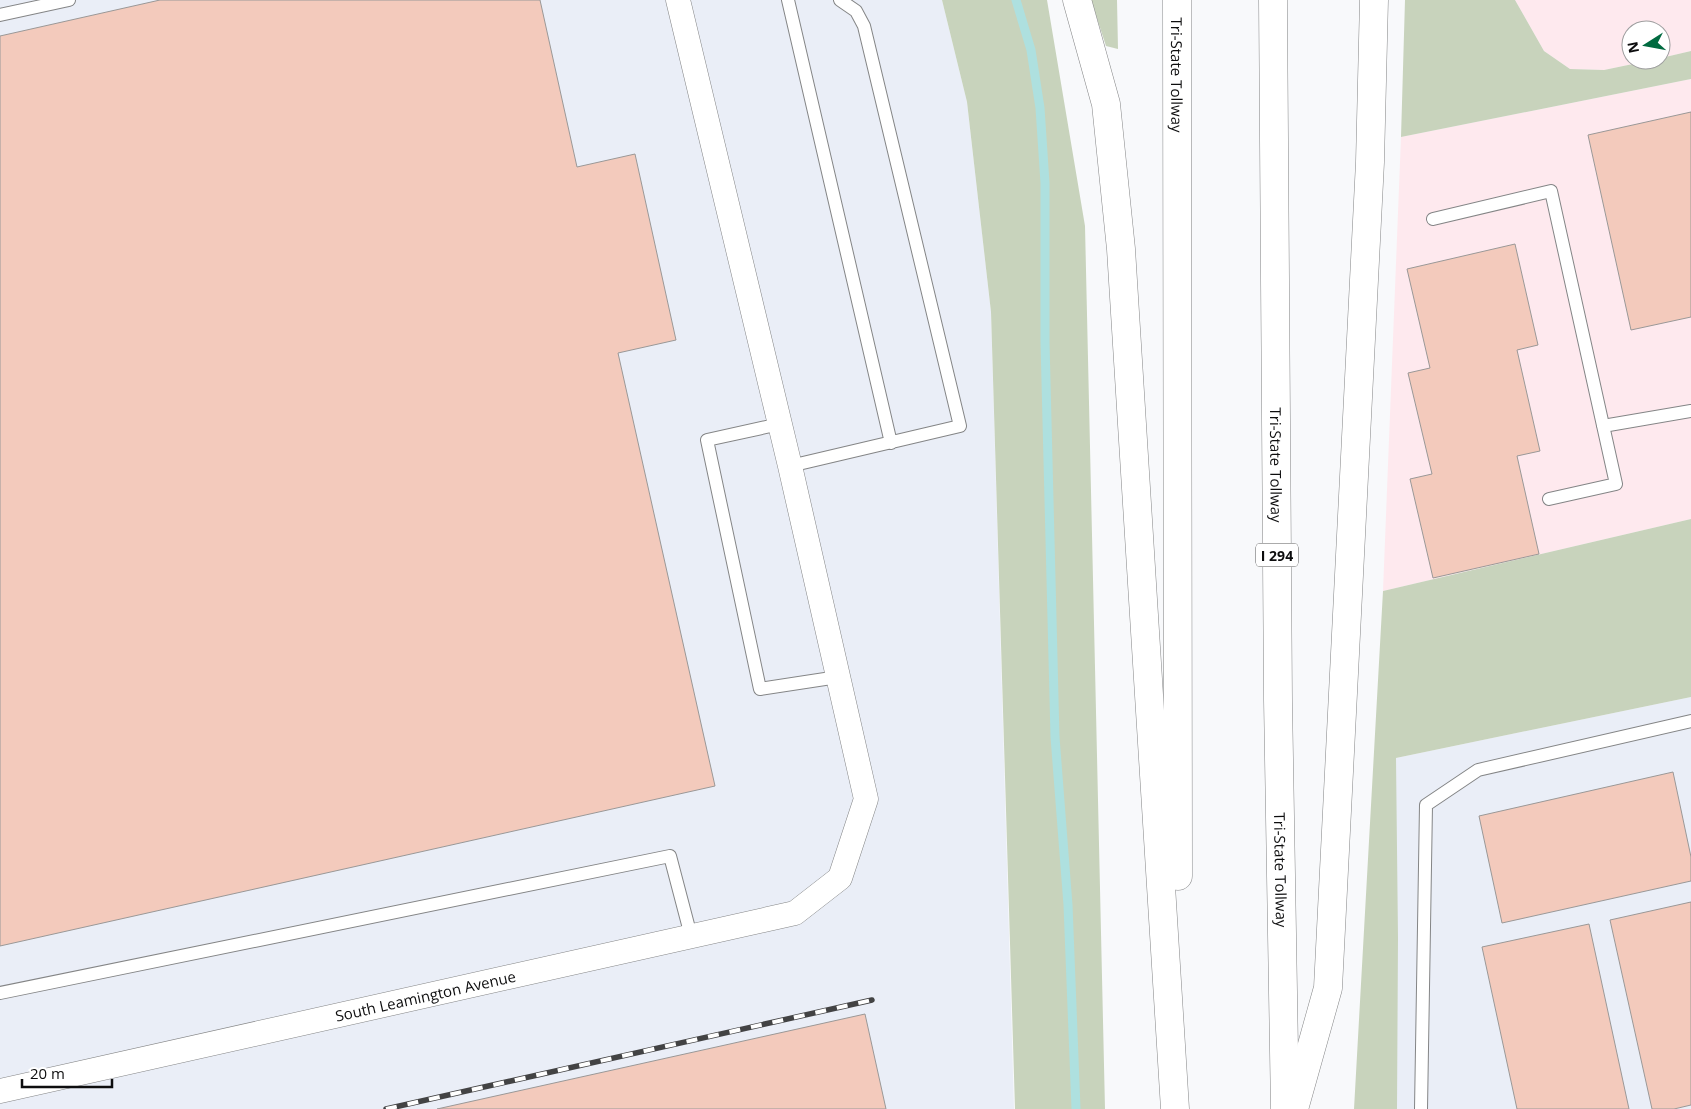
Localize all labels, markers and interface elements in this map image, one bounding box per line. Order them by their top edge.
street label: Tri-State Tollway [1167,17,1187,133]
north arrow [1621,20,1671,70]
text: N [1622,40,1643,55]
street label: Tri-State Tollway [1266,407,1287,523]
road number: I 294 [1256,544,1298,566]
street label: Tri-State Tollway [1270,812,1292,928]
street label: South Leamington Avenue [333,966,518,1026]
scale bar [22,1056,112,1088]
text: 20 m [30,1063,65,1083]

